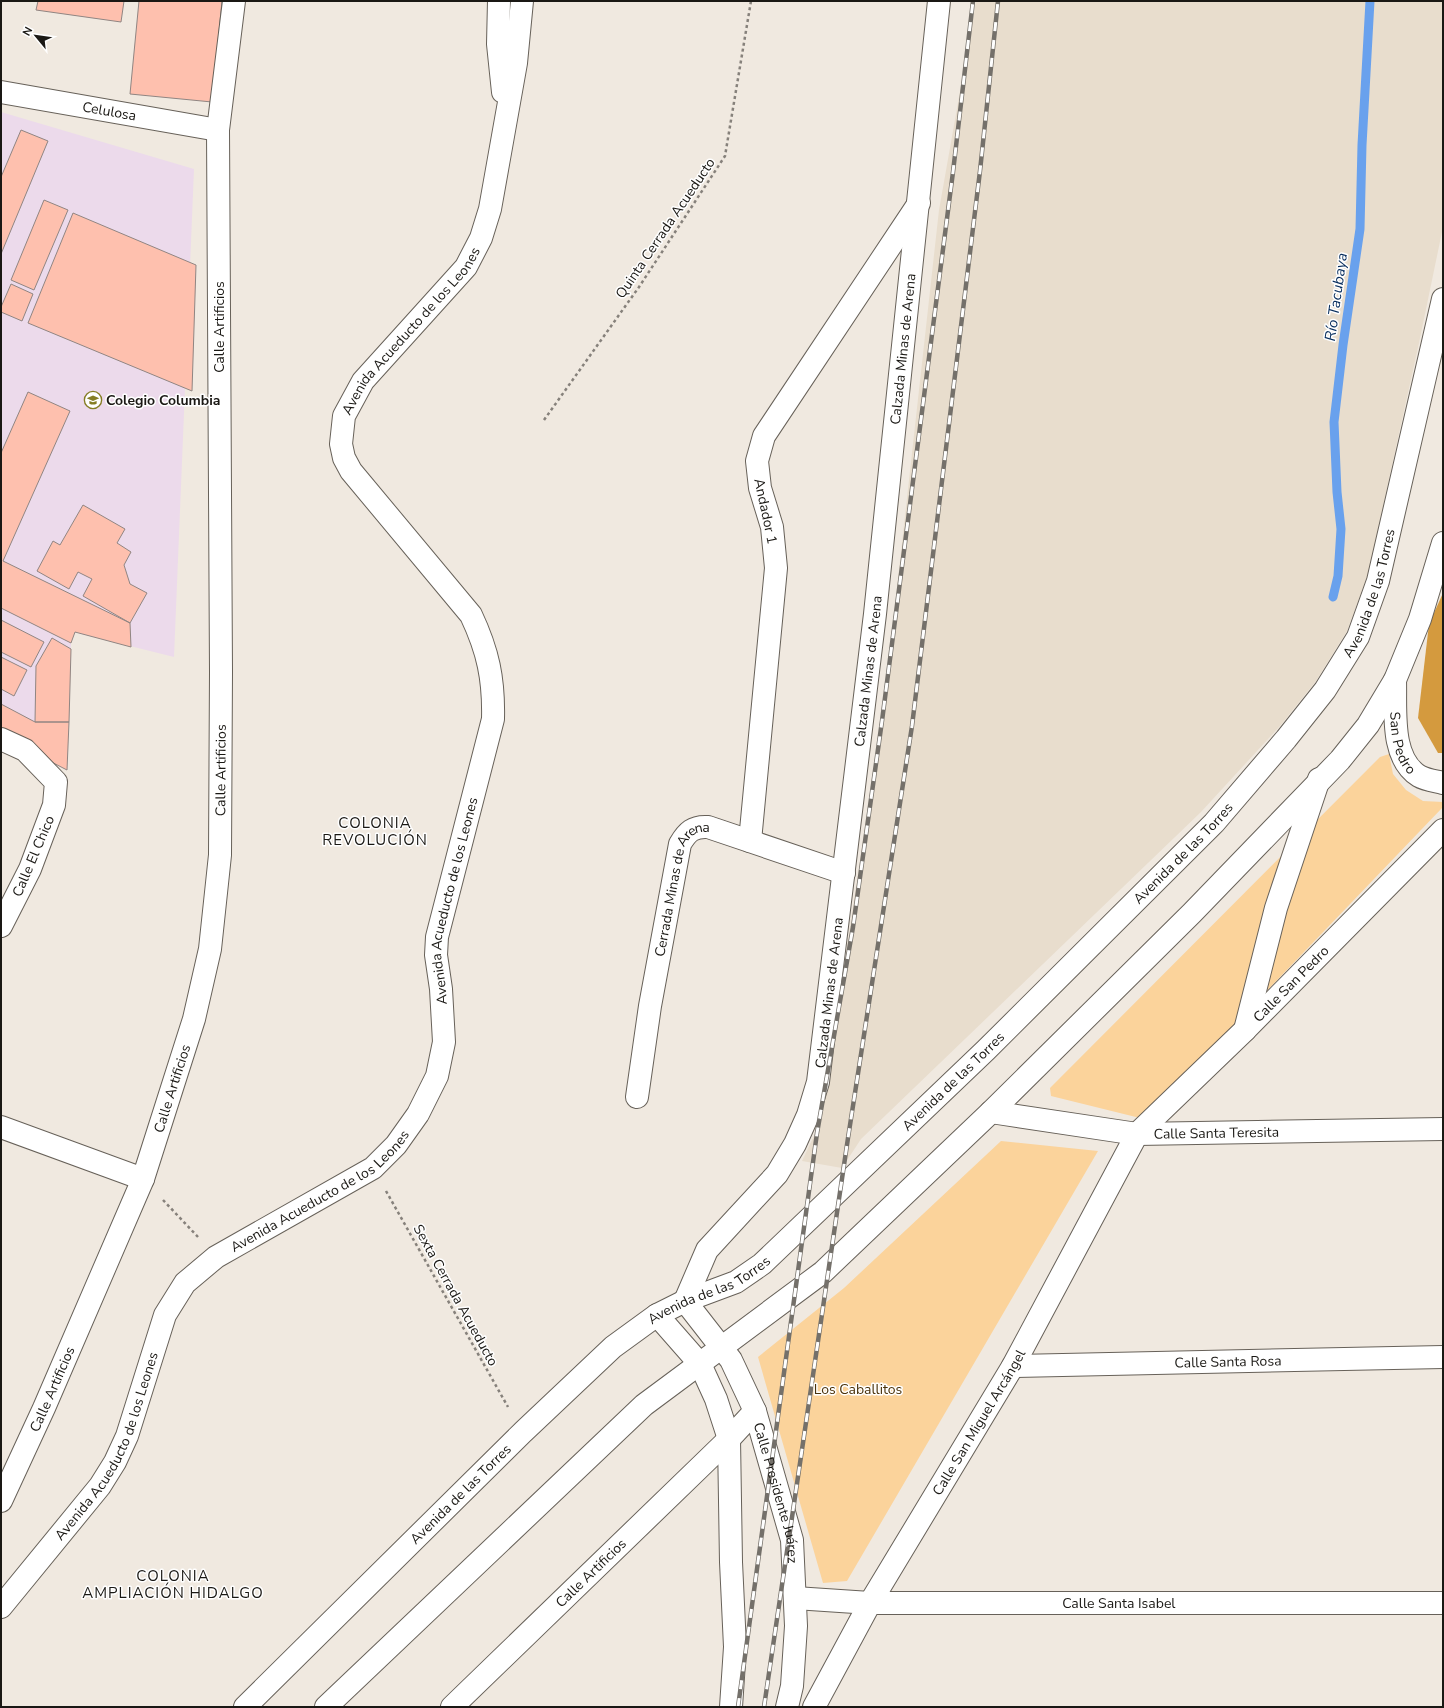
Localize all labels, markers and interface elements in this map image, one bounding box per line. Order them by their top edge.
north arrow [16,16,56,56]
text: N [19,24,36,39]
street label: Celulosa [81,97,138,126]
street label: Quinta Cerrada Acueducto [611,154,720,302]
street label: Avenida Acueducto de los Leones [337,244,485,418]
water label: Río Tacubaya [1320,251,1352,342]
street label: Calzada Minas de Arena [886,272,921,426]
street label: Calle Artificios [210,281,229,373]
school or university icon: Colegio Columbia [83,390,103,410]
place label: Colegio Columbia [106,391,221,410]
street label: Andador 1 [749,477,782,546]
street label: Avenida de las Torres [1338,527,1400,661]
street label: Calzada Minas de Arena [850,595,887,748]
street label: San Pedro [1385,711,1420,779]
street label: Calle Artificios [211,724,231,816]
street label: Avenida Acueducto de los Leones [427,795,483,1005]
street label: Avenida de las Torres [1129,798,1238,908]
street label: Calle El Chico [8,812,59,900]
district label: COLONIA REVOLUCIÓN [322,813,428,850]
street label: Cerrada Minas de Arena [650,818,710,958]
street label: Calzada Minas de Arena [811,916,848,1069]
street label: Calle San Pedro [1249,942,1333,1026]
street label: Avenida de las Torres [898,1028,1009,1135]
street label: Calle Artificios [149,1042,195,1135]
street label: Calle Santa Teresita [1154,1123,1279,1144]
street label: Avenida Acueducto de los Leones [227,1126,414,1257]
street label: Sexta Cerrada Acueducto [409,1221,503,1370]
street label: Avenida de las Torres [644,1252,775,1329]
street label: Calle Artificios [25,1343,80,1435]
street label: Calle San Miguel Arcángel [928,1346,1030,1499]
street label: Avenida Acueducto de los Leones [50,1349,163,1544]
street label: Calle Santa Rosa [1174,1351,1282,1373]
park label: Los Caballitos [814,1380,903,1399]
street label: Calle Presidente Juárez [749,1420,802,1564]
street label: Avenida de las Torres [406,1440,516,1549]
street label: Calle Artificios [551,1534,631,1612]
district label: COLONIA AMPLIACIÓN HIDALGO [82,1566,264,1603]
street label: Calle Santa Isabel [1062,1594,1176,1613]

